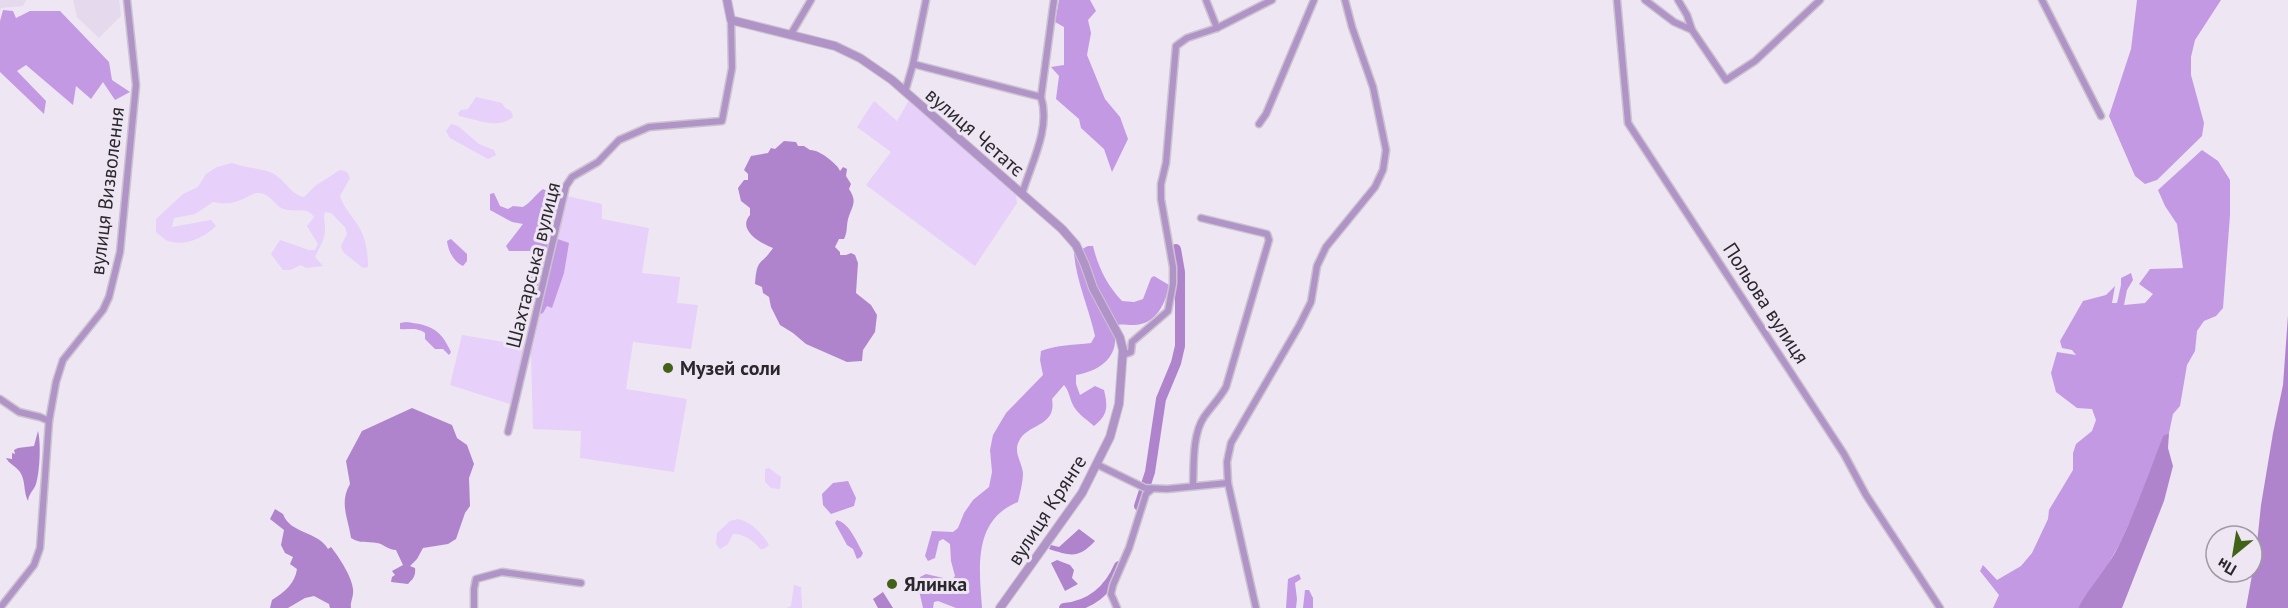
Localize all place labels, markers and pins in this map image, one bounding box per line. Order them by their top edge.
place label: Музей соли [680,355,781,381]
marker: Музей соли [661,361,675,375]
place label: Ялинка [904,571,967,597]
marker: Ялинка [885,577,899,591]

